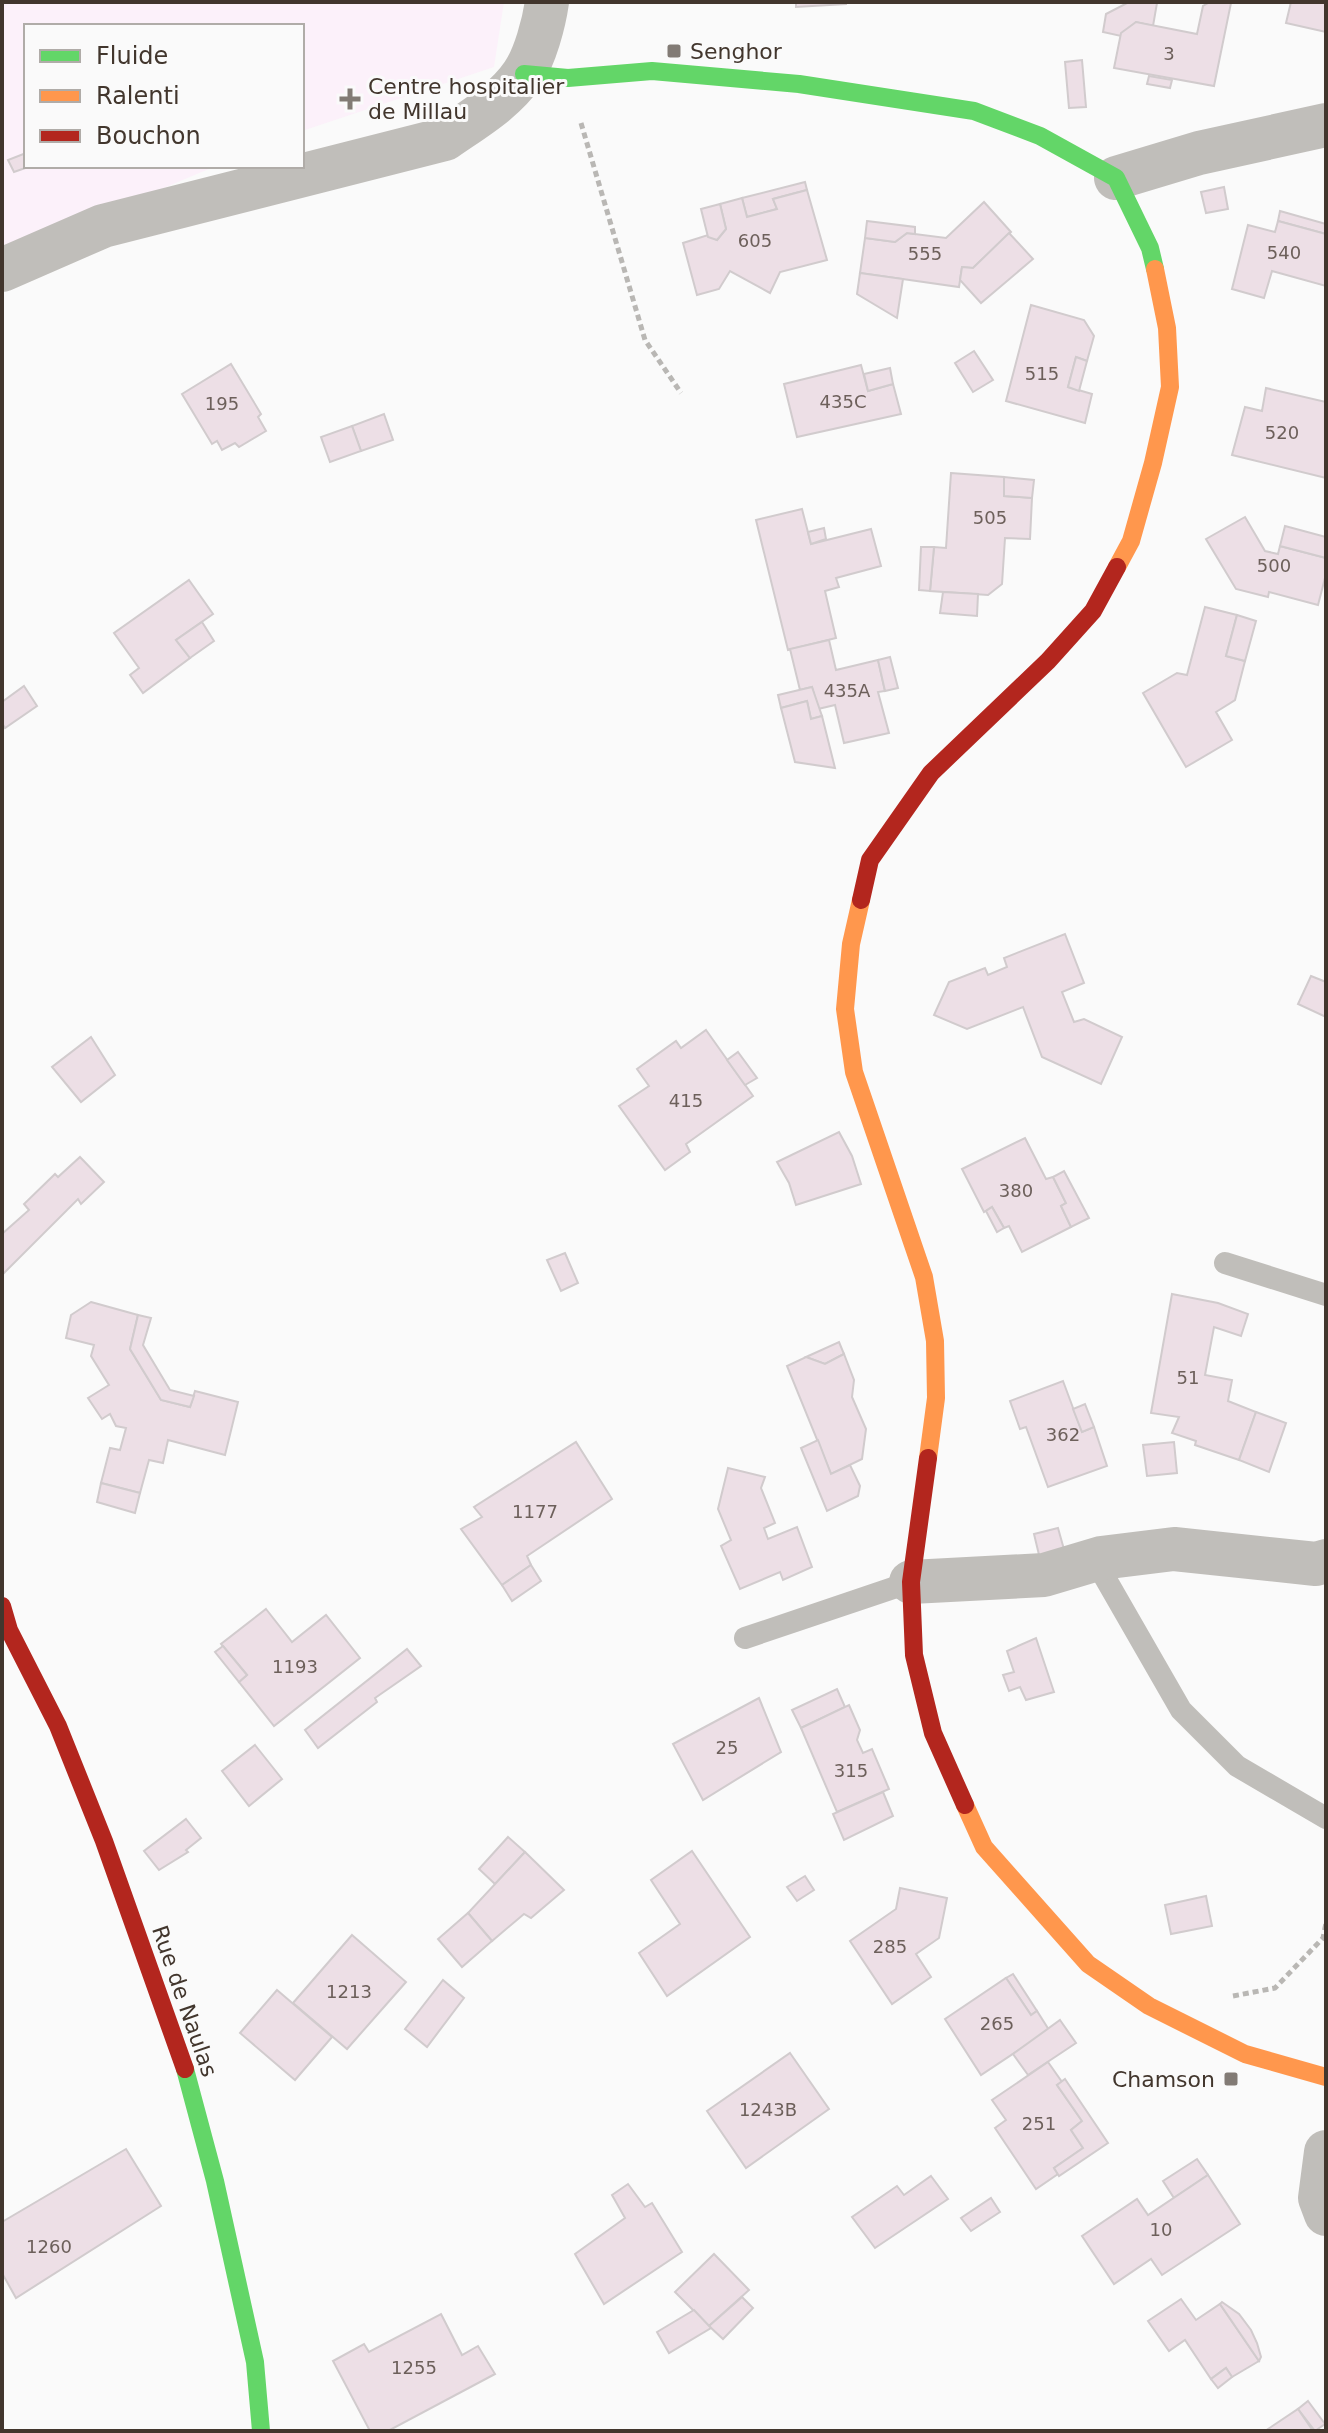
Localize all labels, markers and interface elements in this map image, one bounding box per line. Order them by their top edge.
legend [24,24,304,168]
place label: Senghor [690,39,783,64]
text: Fluide [96,42,168,70]
marker: Senghor [665,42,683,60]
house number: 3 [1163,43,1175,64]
place label: Centre hospitalier de Millau [368,74,565,124]
text: Ralenti [96,82,180,110]
marker: Centre hospitalier de Millau [339,88,361,110]
text: Bouchon [96,122,201,150]
house number: 605 [738,230,772,251]
house number: 540 [1267,242,1301,263]
house number: 555 [908,243,942,264]
house number: 515 [1025,363,1059,384]
house number: 435C [820,391,866,412]
house number: 195 [205,393,239,414]
house number: 520 [1265,422,1299,443]
house number: 505 [973,507,1007,528]
house number: 500 [1257,555,1291,576]
house number: 435A [824,680,871,701]
house number: 415 [669,1090,703,1111]
house number: 380 [999,1180,1033,1201]
house number: 51 [1177,1367,1199,1388]
house number: 362 [1046,1424,1080,1445]
house number: 1177 [512,1501,558,1522]
house number: 1193 [272,1656,318,1677]
house number: 25 [716,1737,738,1758]
house number: 315 [834,1760,868,1781]
street label: Rue de Naulas [147,1922,222,2080]
house number: 285 [873,1936,907,1957]
house number: 1213 [326,1981,372,2002]
house number: 265 [980,2013,1014,2034]
place label: Chamson [1112,2067,1215,2092]
marker: Chamson [1222,2070,1240,2088]
house number: 1243B [739,2099,797,2120]
house number: 251 [1022,2113,1056,2134]
house number: 10 [1150,2219,1172,2240]
house number: 1260 [26,2236,72,2257]
house number: 1255 [391,2357,437,2378]

